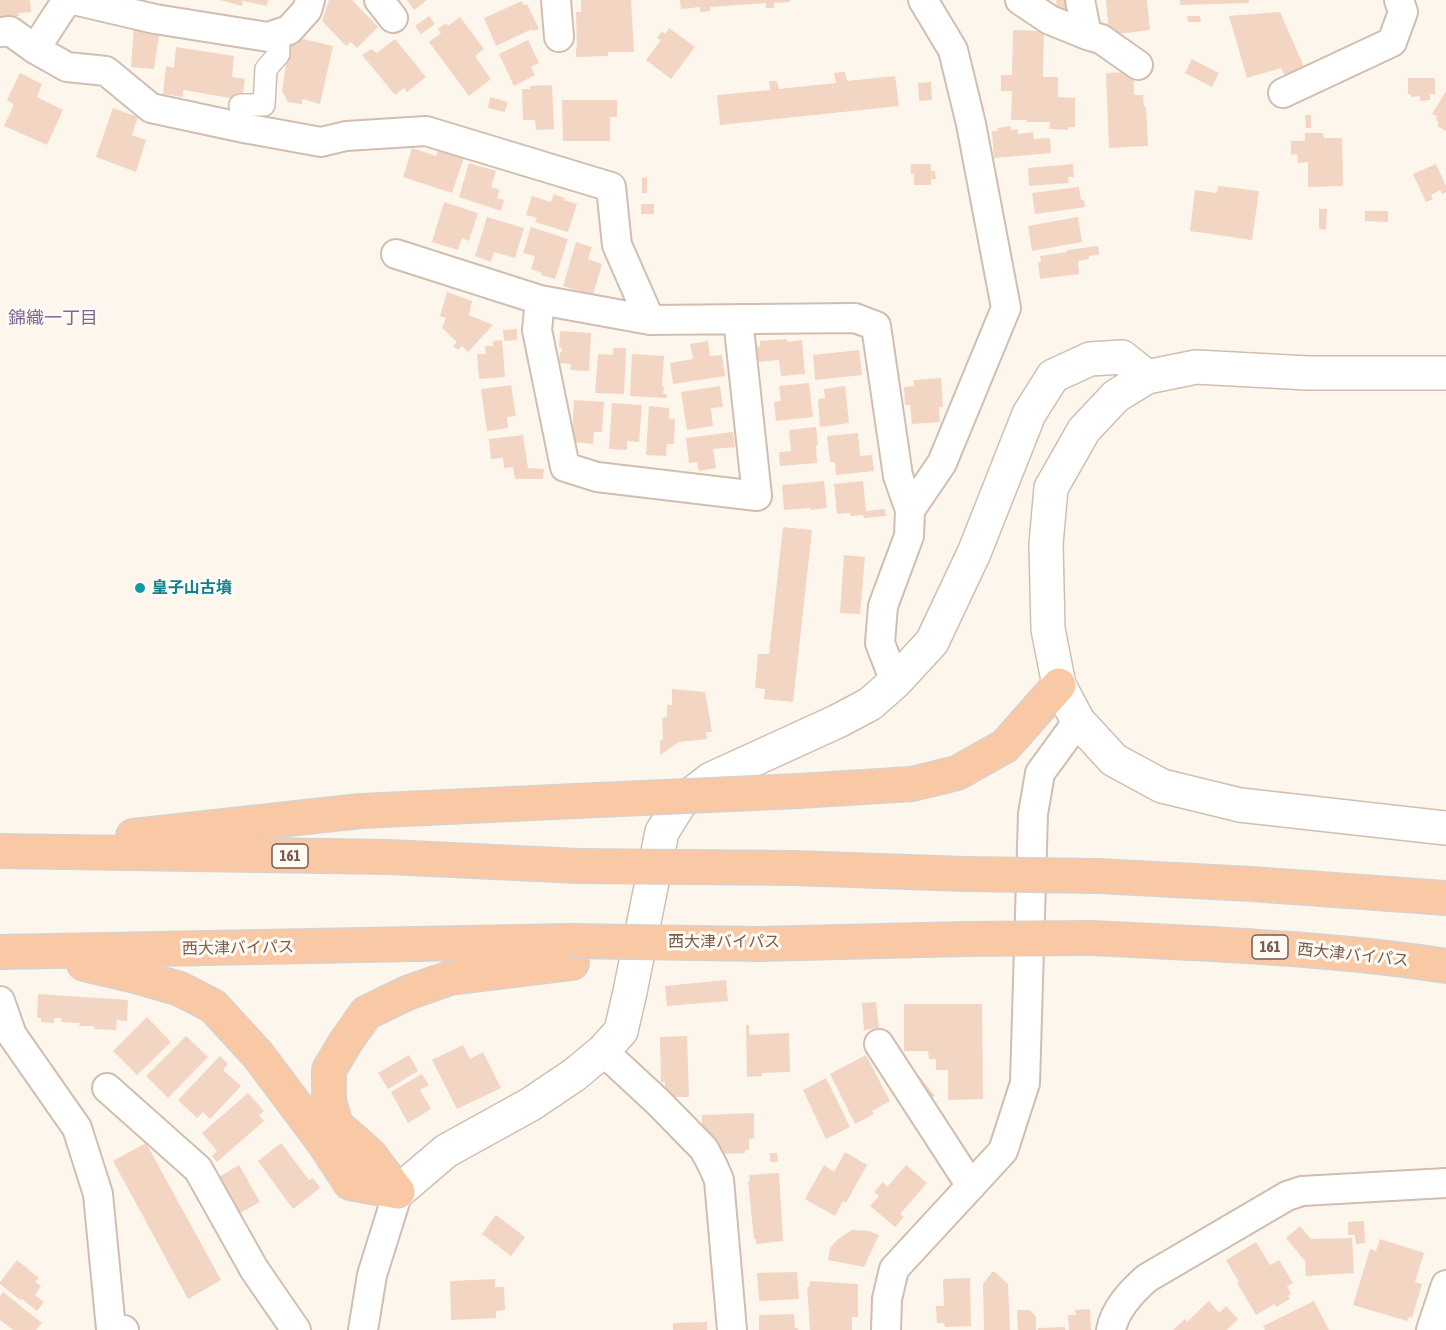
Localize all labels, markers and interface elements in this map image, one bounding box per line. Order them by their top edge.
district label: 錦織一丁目 [8,307,98,329]
place label: 皇子山古墳 [152,578,232,598]
marker: 皇子山古墳 [133,581,147,595]
road number: 161 [272,844,308,868]
street label: 西大津バイパス [668,932,780,952]
road number: 161 [1252,935,1288,959]
street label: 西大津バイパス [182,937,294,959]
street label: 西大津バイパス [1296,940,1410,970]

